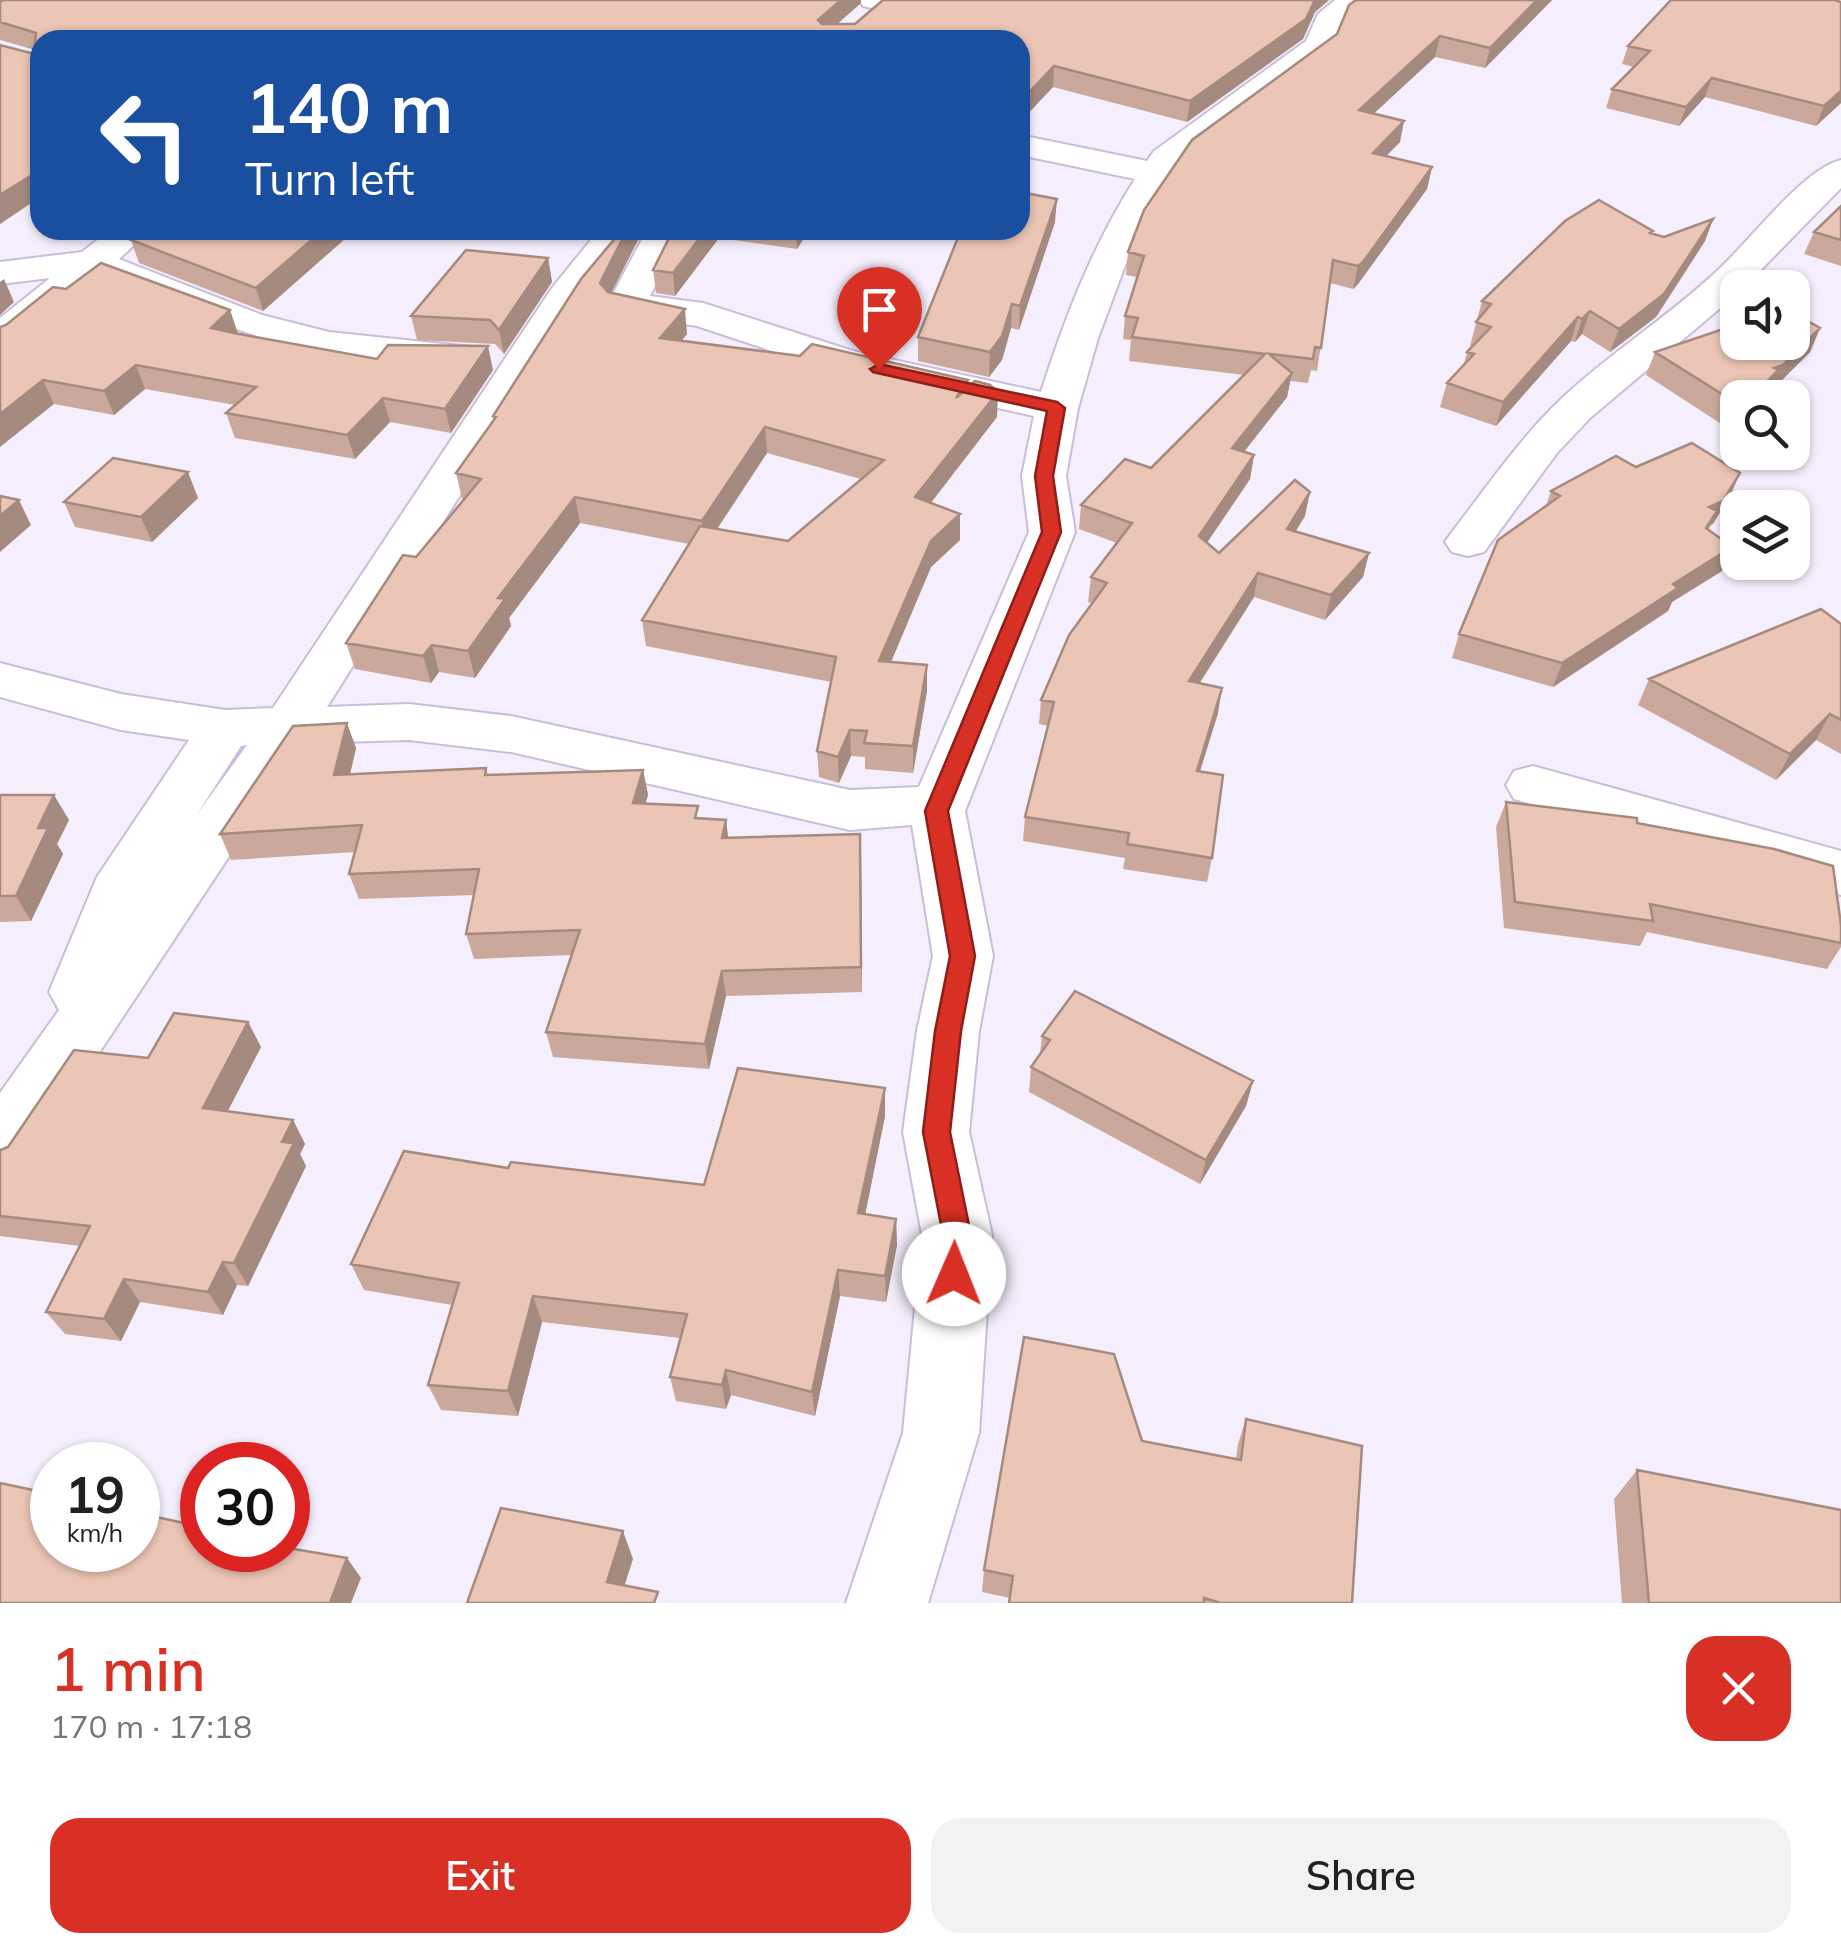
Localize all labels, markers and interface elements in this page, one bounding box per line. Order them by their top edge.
text: 140 m [245,63,453,151]
icon: left [80,70,210,200]
text: Turn left [245,150,414,206]
pin [837,267,922,370]
map controls [1720,270,1810,580]
button: sound [1720,270,1810,360]
icon: arrive [852,282,907,337]
button: search [1720,380,1810,470]
button: layers [1720,490,1810,580]
position arrow [902,1222,1006,1326]
speed limit sign: 30 [180,1442,310,1572]
text: 19 [65,1463,125,1526]
text: km/h [67,1517,123,1548]
text: 1 min [50,1631,206,1706]
button: close [1686,1636,1791,1741]
text: 170 m · 17:18 [50,1706,252,1746]
button: Exit [50,1818,911,1933]
button: Share [931,1818,1791,1933]

